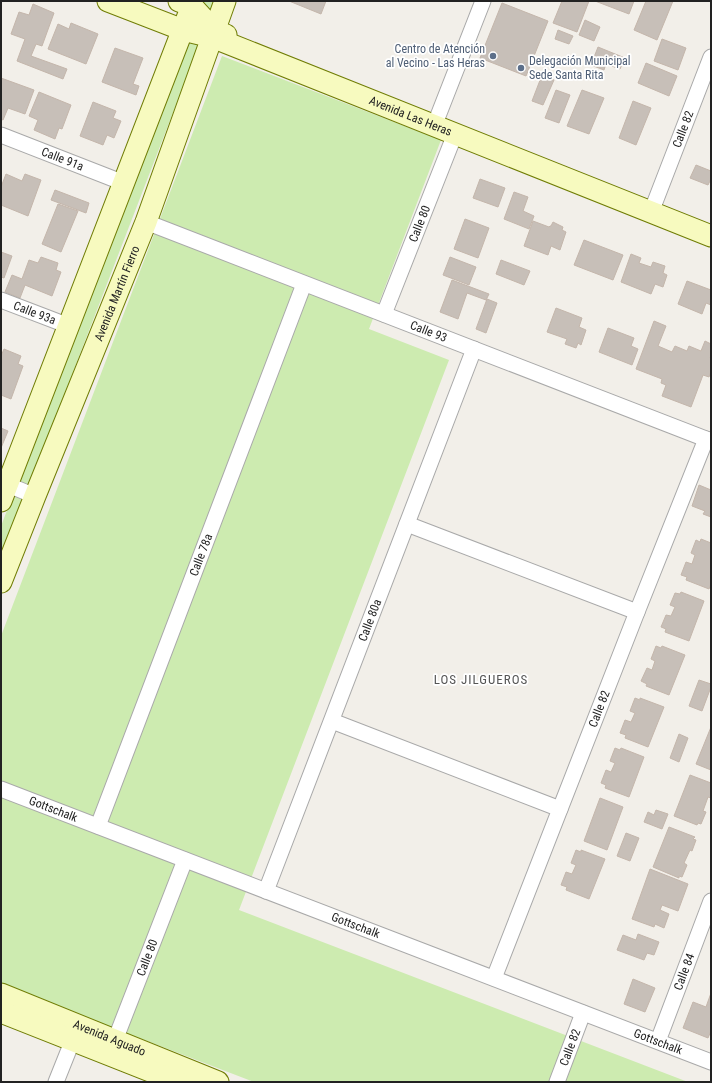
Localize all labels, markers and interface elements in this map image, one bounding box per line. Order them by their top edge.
place label: Centro de Atención al Vecino - Las Heras [386,42,485,70]
marker: Centro de Atención al Vecino - Las Heras [488,51,498,61]
place label: Delegación Municipal Sede Santa Rita [529,54,631,82]
marker: Delegación Municipal Sede Santa Rita [516,63,526,73]
street label: Avenida Las Heras [367,93,454,139]
street label: Calle 82 [670,109,697,150]
street label: Calle 91a [39,144,86,174]
street label: Calle 80 [406,203,433,244]
street label: Avenida Martín Fierro [91,244,143,343]
street label: Calle 93a [12,298,58,327]
street label: Calle 93 [408,318,449,345]
street label: Calle 78a [187,532,215,578]
street label: Calle 80a [355,597,384,643]
district label: LOS JILGUEROS [434,672,528,687]
street label: Calle 82 [586,688,613,729]
street label: Gottschalk [27,793,80,825]
street label: Gottschalk [329,910,383,941]
street label: Calle 80 [134,937,161,978]
street label: Calle 84 [671,951,698,992]
street label: Avenida Aguado [71,1017,148,1059]
street label: Gottschalk [632,1026,685,1058]
street label: Calle 82 [557,1027,583,1068]

